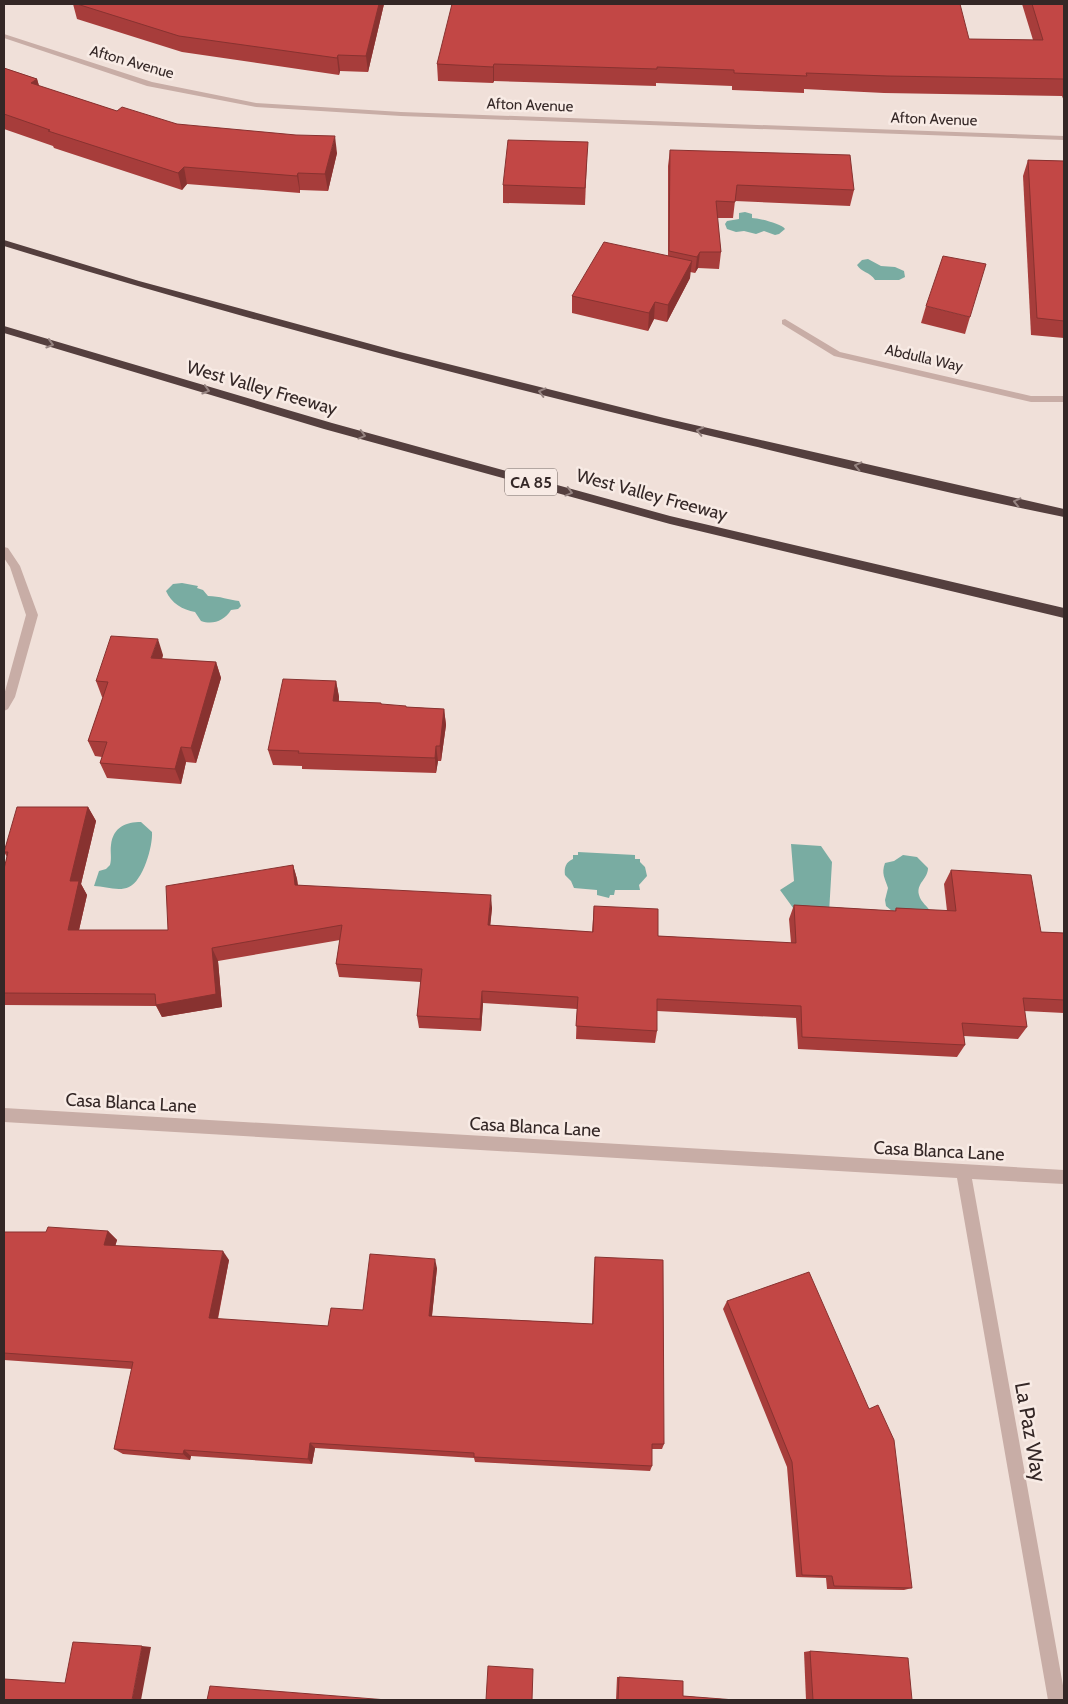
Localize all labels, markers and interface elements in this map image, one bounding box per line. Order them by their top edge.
street label: Afton Avenue [88,41,176,83]
street label: Afton Avenue [486,94,574,116]
street label: Afton Avenue [890,108,978,130]
one-way arrow [45,338,54,348]
street label: Abdulla Way [883,340,965,376]
street label: West Valley Freeway [184,356,340,420]
one-way arrow [201,384,209,394]
one-way arrow [538,387,546,397]
one-way arrow [695,426,704,437]
one-way arrow [357,430,365,440]
one-way arrow [854,462,863,472]
street label: West Valley Freeway [574,464,730,526]
road number: CA 85 [505,468,557,496]
one-way arrow [565,486,574,497]
one-way arrow [1012,497,1021,508]
street label: Casa Blanca Lane [65,1089,197,1117]
street label: Casa Blanca Lane [469,1113,601,1141]
street label: Casa Blanca Lane [873,1137,1005,1165]
street label: La Paz Way [1010,1380,1052,1484]

